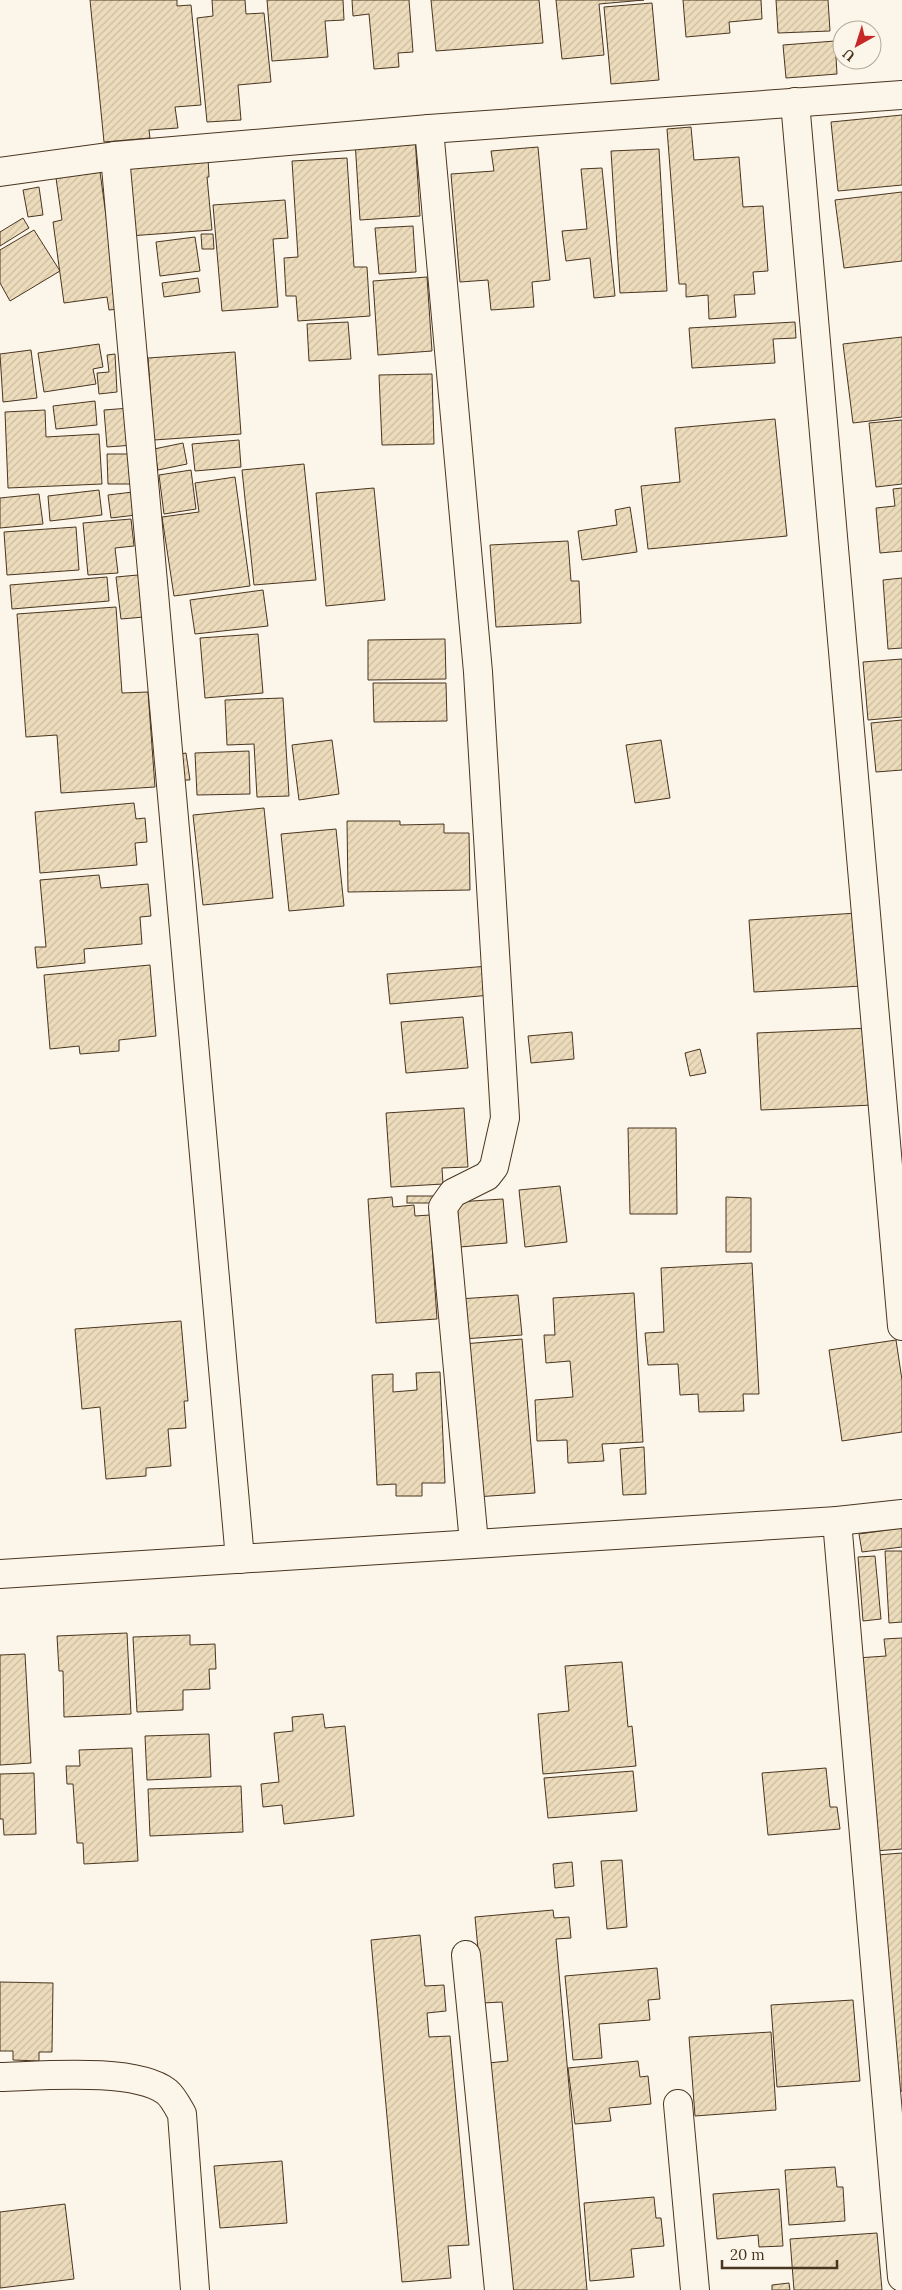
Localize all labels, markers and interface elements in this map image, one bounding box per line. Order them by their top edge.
north arrow [832,20,882,70]
text: U [839,45,859,65]
scale bar [722,2238,837,2270]
text: 20 m [730,2245,765,2264]

